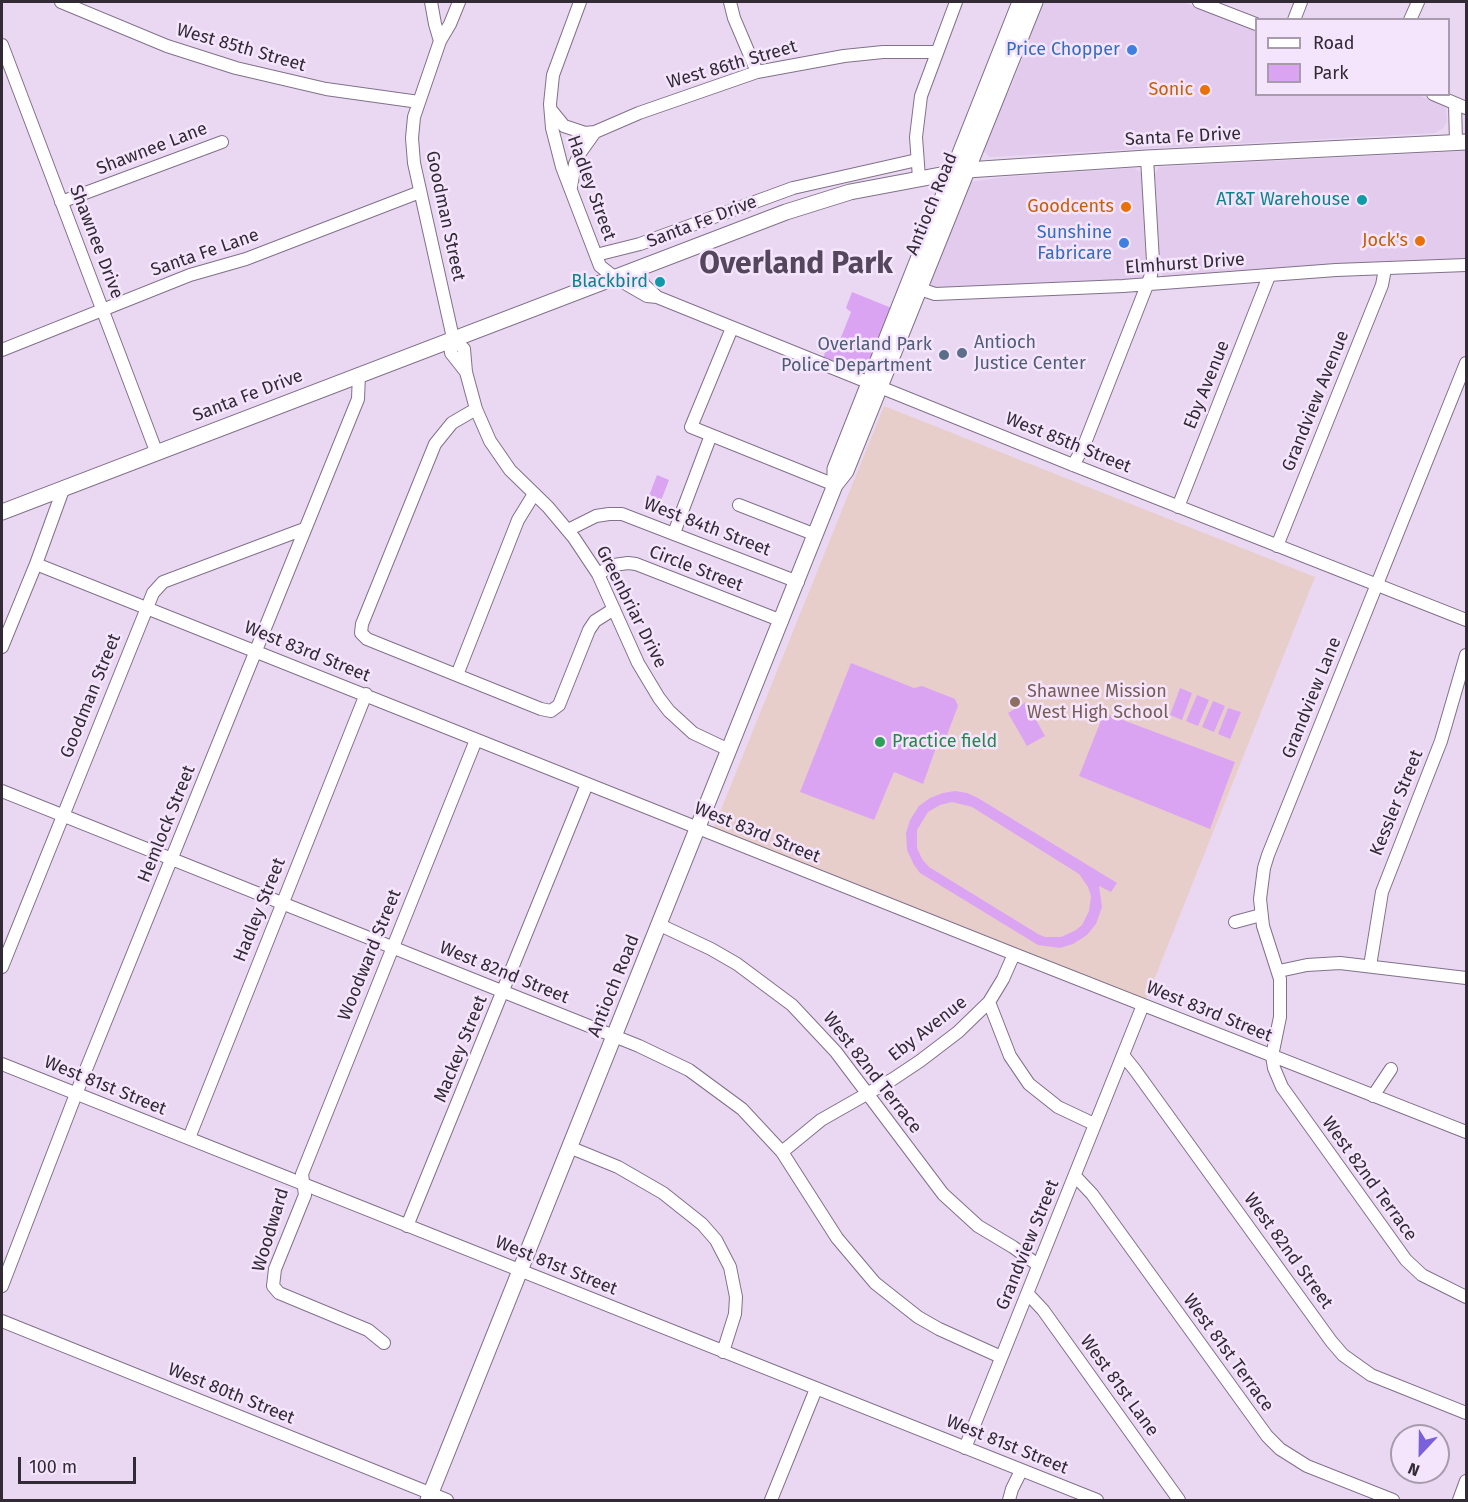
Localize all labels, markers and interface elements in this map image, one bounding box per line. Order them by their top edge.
legend [1255,18,1450,96]
street label: West 85th Street [174,19,308,77]
text: Road [1313,32,1355,54]
street label: West 86th Street [664,36,800,94]
place label: Price Chopper [1006,39,1120,61]
marker: Price Chopper [1125,43,1139,57]
text: Park [1313,62,1348,84]
place label: Sonic [1148,79,1193,101]
marker: Sonic [1198,83,1212,97]
street label: Shawnee Lane [94,118,210,180]
street label: Santa Fe Drive [1124,123,1242,151]
street label: Hadley Street [562,133,620,243]
street label: Goodman Street [421,149,469,283]
street label: Antioch Road [902,150,962,258]
street label: Shawnee Drive [64,182,128,302]
place label: AT&T Warehouse [1216,189,1350,211]
street label: Santa Fe Drive [644,191,760,253]
marker: AT&T Warehouse [1355,193,1369,207]
place label: Goodcents [1027,196,1114,218]
marker: Goodcents [1119,200,1133,214]
place label: Sunshine Fabricare [1037,222,1112,264]
street label: Santa Fe Lane [148,224,262,282]
place label: Jock's [1362,230,1408,252]
marker: Jock's [1413,234,1427,248]
marker: Sunshine Fabricare [1117,236,1131,250]
district label: Overland Park [699,247,893,283]
street label: Elmhurst Drive [1124,249,1246,279]
place label: Blackbird [571,271,648,293]
marker: Blackbird [653,275,667,289]
street label: Grandview Avenue [1278,327,1354,475]
place label: Antioch Justice Center [974,332,1086,374]
place label: Overland Park Police Department [781,334,932,376]
street label: Eby Avenue [1179,338,1235,432]
marker: Antioch Justice Center [955,346,969,360]
marker: Overland Park Police Department [937,348,951,362]
street label: Santa Fe Drive [190,365,306,427]
street label: West 85th Street [1002,408,1134,478]
street label: West 84th Street [640,493,774,561]
street label: Circle Street [646,541,746,597]
street label: Greenbriar Drive [591,542,671,672]
street label: West 83rd Street [241,617,373,687]
street label: Goodman Street [56,631,126,761]
street label: Grandview Lane [1278,634,1346,762]
place label: Shawnee Mission West High School [1027,681,1168,724]
marker: Shawnee Mission West High School [1008,695,1022,709]
place label: Practice field [892,731,997,753]
marker: Practice field [873,735,887,749]
street label: Kessler Street [1366,747,1428,859]
street label: Hemlock Street [134,762,200,886]
street label: West 83rd Street [691,798,823,868]
street label: Hadley Street [229,855,291,965]
street label: Woodward Street [334,886,406,1024]
street label: Antioch Road [584,932,644,1040]
street label: West 82nd Street [436,937,572,1009]
street label: West 83rd Street [1143,977,1275,1047]
street label: Mackey Street [430,992,492,1106]
street label: Eby Avenue [884,992,972,1066]
street label: West 82nd Terrace [818,1008,926,1138]
street label: West 81st Street [41,1052,169,1120]
street label: West 82nd Terrace [1317,1113,1421,1245]
street label: Grandview Street [992,1177,1064,1313]
street label: Woodward [248,1186,294,1274]
street label: West 82nd Street [1239,1189,1337,1313]
street label: West 81st Street [492,1232,620,1300]
street label: West 81st Terrace [1178,1290,1278,1416]
street label: West 81st Lane [1075,1331,1163,1441]
street label: West 80th Street [164,1359,298,1429]
street label: West 81st Street [943,1411,1071,1479]
north arrow [1390,1424,1450,1484]
scale bar [21,1445,140,1483]
text: 100 m [29,1456,77,1478]
text: N [1405,1459,1422,1480]

